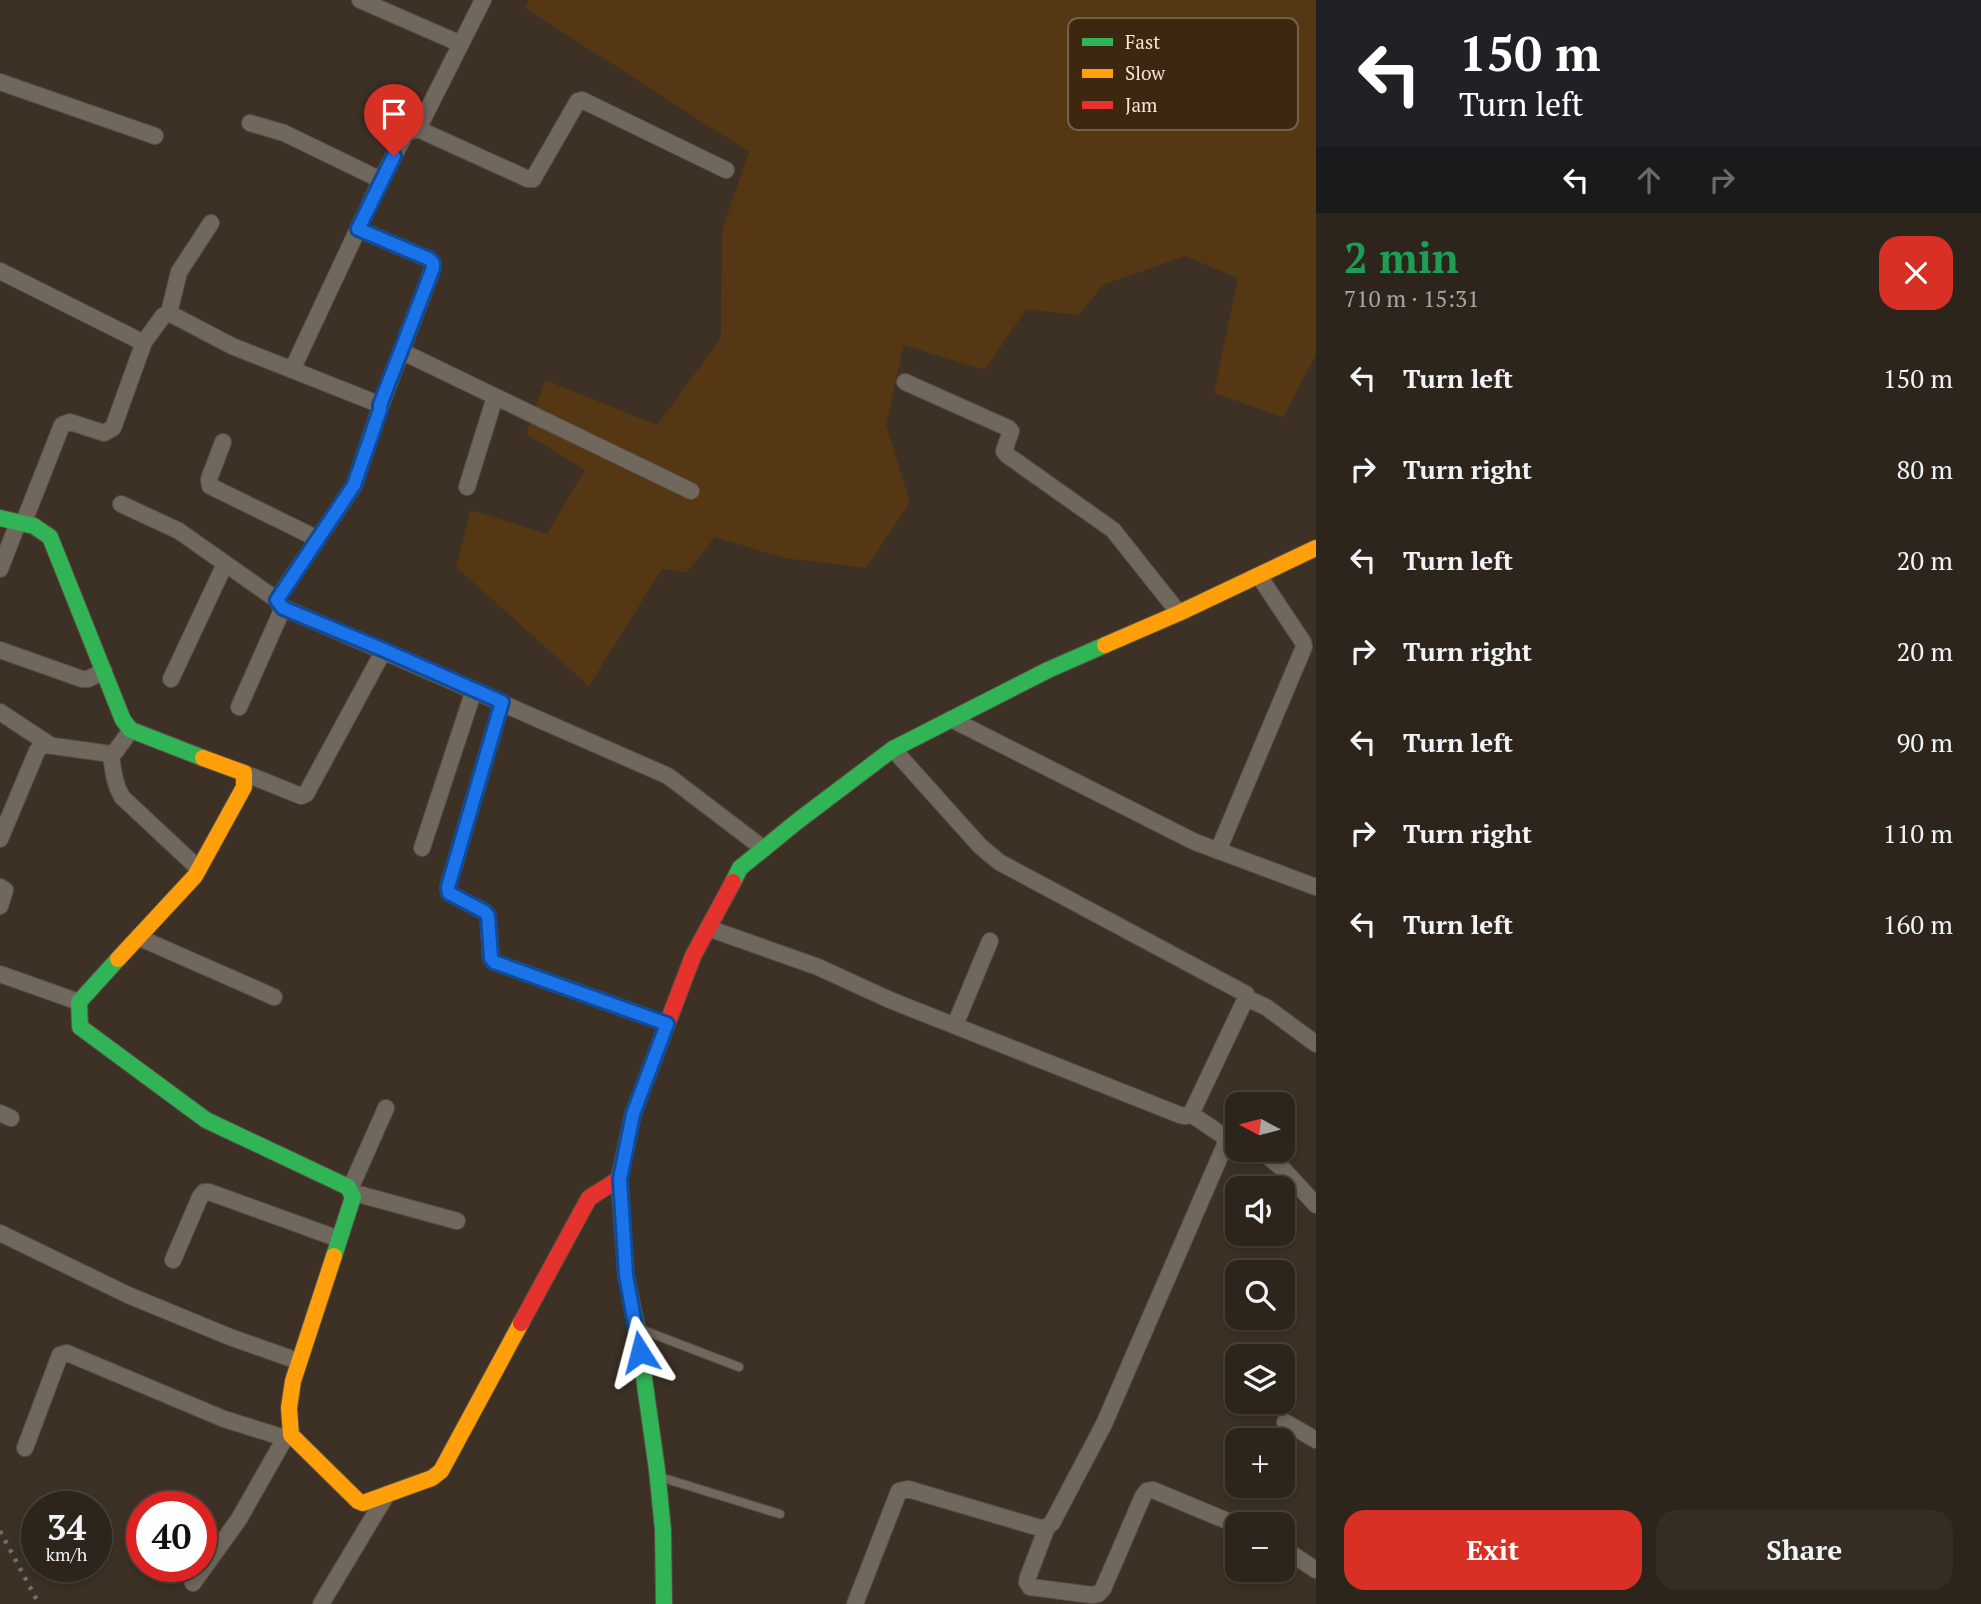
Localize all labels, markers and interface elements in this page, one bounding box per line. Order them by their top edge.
legend [1068,18,1298,130]
text: 150 m [1459,20,1601,85]
icon: left [1344,28,1435,119]
text: Fast [1125,29,1160,54]
text: Slow [1125,60,1166,85]
text: Turn left [1459,83,1583,125]
pin [364,84,424,156]
text: Jam [1125,92,1158,117]
icon: arrive [375,95,413,133]
icon: left [1557,161,1595,199]
icon: ahead [1630,161,1668,199]
icon: right [1703,161,1741,199]
text: 2 min [1344,229,1459,285]
button: close [1879,236,1953,310]
text: 710 m · 15:31 [1344,283,1479,314]
icon: left [1344,359,1382,397]
text: Turn left [1403,361,1513,395]
text: 150 m [1883,361,1953,395]
icon: right [1344,450,1382,488]
text: Turn right [1403,452,1532,486]
text: 80 m [1897,452,1953,486]
icon: left [1344,541,1382,579]
text: Turn left [1403,543,1513,577]
text: 20 m [1897,543,1953,577]
icon: right [1344,632,1382,670]
text: Turn right [1403,634,1532,668]
text: 20 m [1897,634,1953,668]
icon: left [1344,723,1382,761]
text: Turn left [1403,725,1513,759]
text: 90 m [1897,725,1953,759]
icon: right [1344,814,1382,852]
text: Turn right [1403,816,1532,850]
text: 110 m [1883,816,1953,850]
icon: left [1344,905,1382,943]
text: Turn left [1403,907,1513,941]
text: 160 m [1883,907,1953,941]
north arrow [1225,1092,1295,1162]
map controls [1225,1092,1295,1582]
button: sound [1225,1176,1295,1246]
button: search [1225,1260,1295,1330]
position arrow [603,1315,677,1389]
button: layers [1225,1344,1295,1414]
button: + [1225,1428,1295,1498]
speed limit sign: 40 [126,1491,217,1582]
text: 34 [47,1504,86,1550]
button: Exit [1344,1510,1642,1590]
button: Share [1656,1510,1953,1590]
button: − [1225,1512,1295,1582]
text: km/h [46,1542,87,1566]

